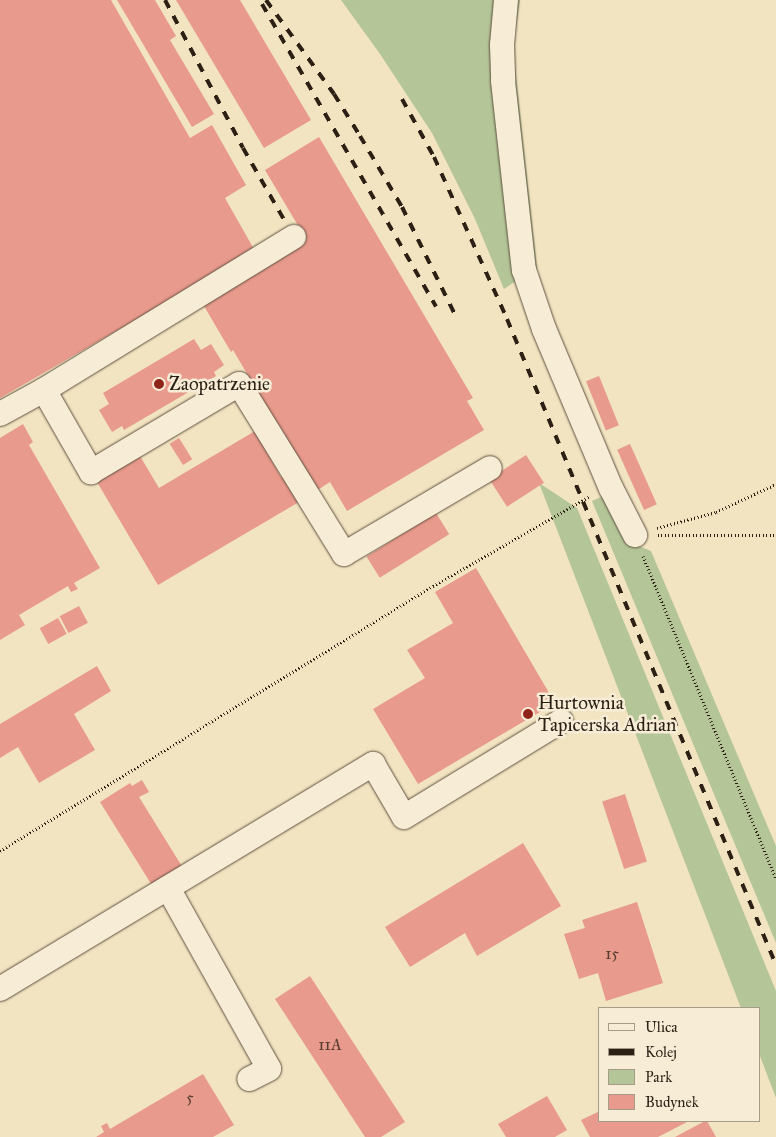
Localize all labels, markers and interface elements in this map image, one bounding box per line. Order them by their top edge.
place label: Zaopatrzenie [169,373,270,395]
marker: Zaopatrzenie [153,378,165,390]
place label: Hurtownia Tapicerska Adrian [538,692,676,736]
marker: Hurtownia Tapicerska Adrian [522,708,534,720]
house number: 15 [605,944,619,964]
legend [598,1007,761,1122]
text: Ulica [645,1018,678,1036]
house number: 11A [318,1035,342,1055]
text: Kolej [645,1043,677,1061]
text: Park [645,1068,672,1086]
house number: 5 [186,1088,194,1108]
text: Budynek [645,1093,699,1111]

